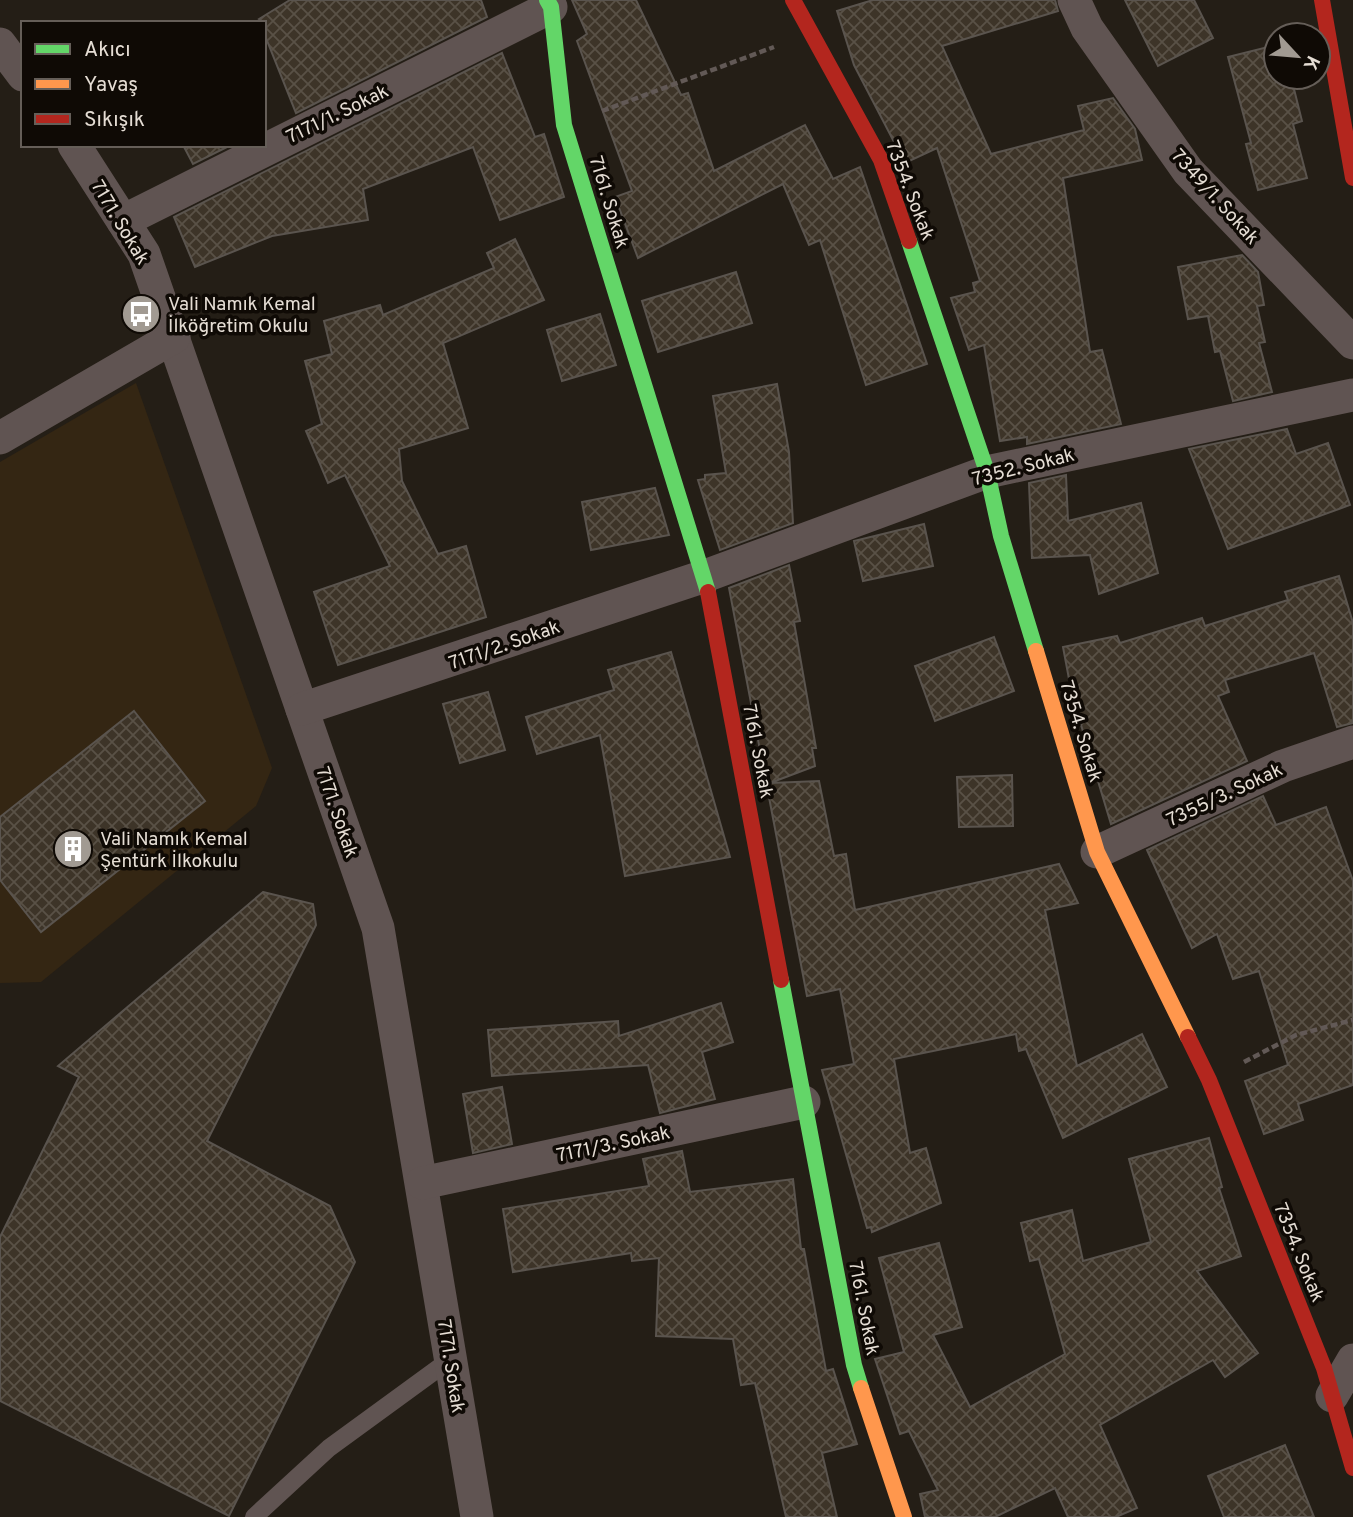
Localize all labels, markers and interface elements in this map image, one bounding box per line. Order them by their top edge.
legend [21,21,266,147]
north arrow [1262,21,1332,91]
text: Akıcı [84,37,131,64]
text: K [1297,51,1324,74]
text: Yavaş [84,72,138,99]
street label: 7171/1. Sokak [283,80,393,150]
text: Sıkışık [84,107,145,134]
street label: 7354. Sokak [879,137,939,244]
street label: 7349/1. Sokak [1165,145,1264,250]
street label: 7161. Sokak [583,153,634,252]
street label: 7171. Sokak [85,176,154,270]
bus stop icon: Vali Namık Kemal İlköğretim Okulu [120,293,162,335]
place label: Vali Namık Kemal İlköğretim Okulu [168,293,316,339]
street label: 7352. Sokak [970,444,1077,492]
street label: 7171/2. Sokak [446,616,563,676]
street label: 7354. Sokak [1053,678,1107,785]
street label: 7161. Sokak [736,702,778,801]
street label: 7355/3. Sokak [1163,758,1287,833]
street label: 7171. Sokak [309,764,363,861]
building icon: Vali Namık Kemal Şentürk İlkokulu [52,828,94,870]
place label: Vali Namık Kemal Şentürk İlkokulu [100,828,248,874]
street label: 7171/3. Sokak [555,1121,672,1169]
street label: 7354. Sokak [1267,1200,1329,1306]
street label: 7161. Sokak [842,1259,884,1358]
street label: 7171. Sokak [431,1318,469,1415]

